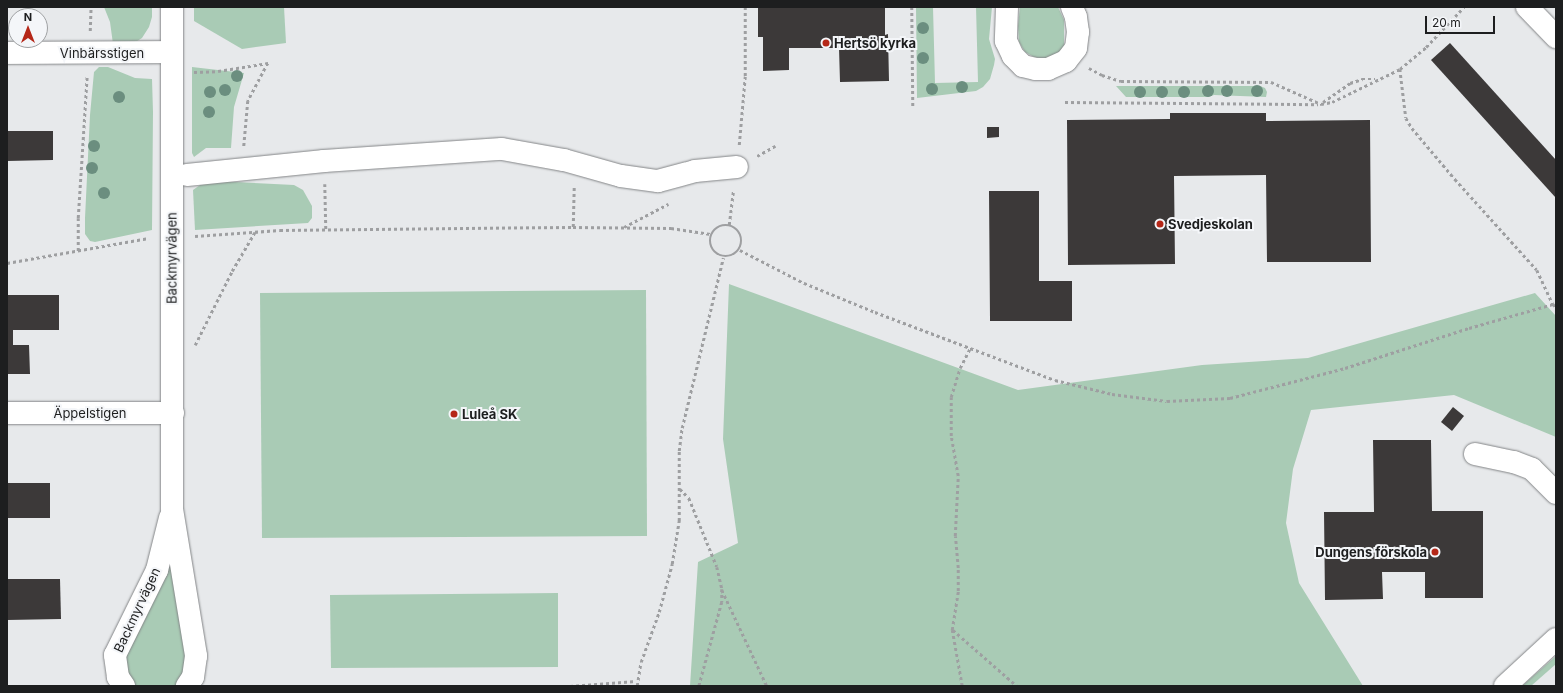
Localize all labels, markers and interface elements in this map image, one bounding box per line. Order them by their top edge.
north arrow [8,8,48,48]
scale bar [1427,8,1497,34]
text: N [24,10,32,24]
text: 20 m [1432,15,1461,30]
place label: Hertsö kyrka [834,35,916,51]
marker: Hertsö kyrka [821,38,831,48]
street label: Vinbärsstigen [60,45,144,61]
street label: Backmyrvägen [164,212,180,304]
place label: Svedjeskolan [1168,216,1253,232]
marker: Svedjeskolan [1155,219,1165,229]
street label: Äppelstigen [53,405,127,421]
place label: Luleå SK [462,406,517,422]
marker: Luleå SK [449,409,459,419]
place label: Dungens förskola [1315,544,1427,560]
marker: Dungens förskola [1430,547,1440,557]
street label: Backmyrvägen [111,565,163,655]

